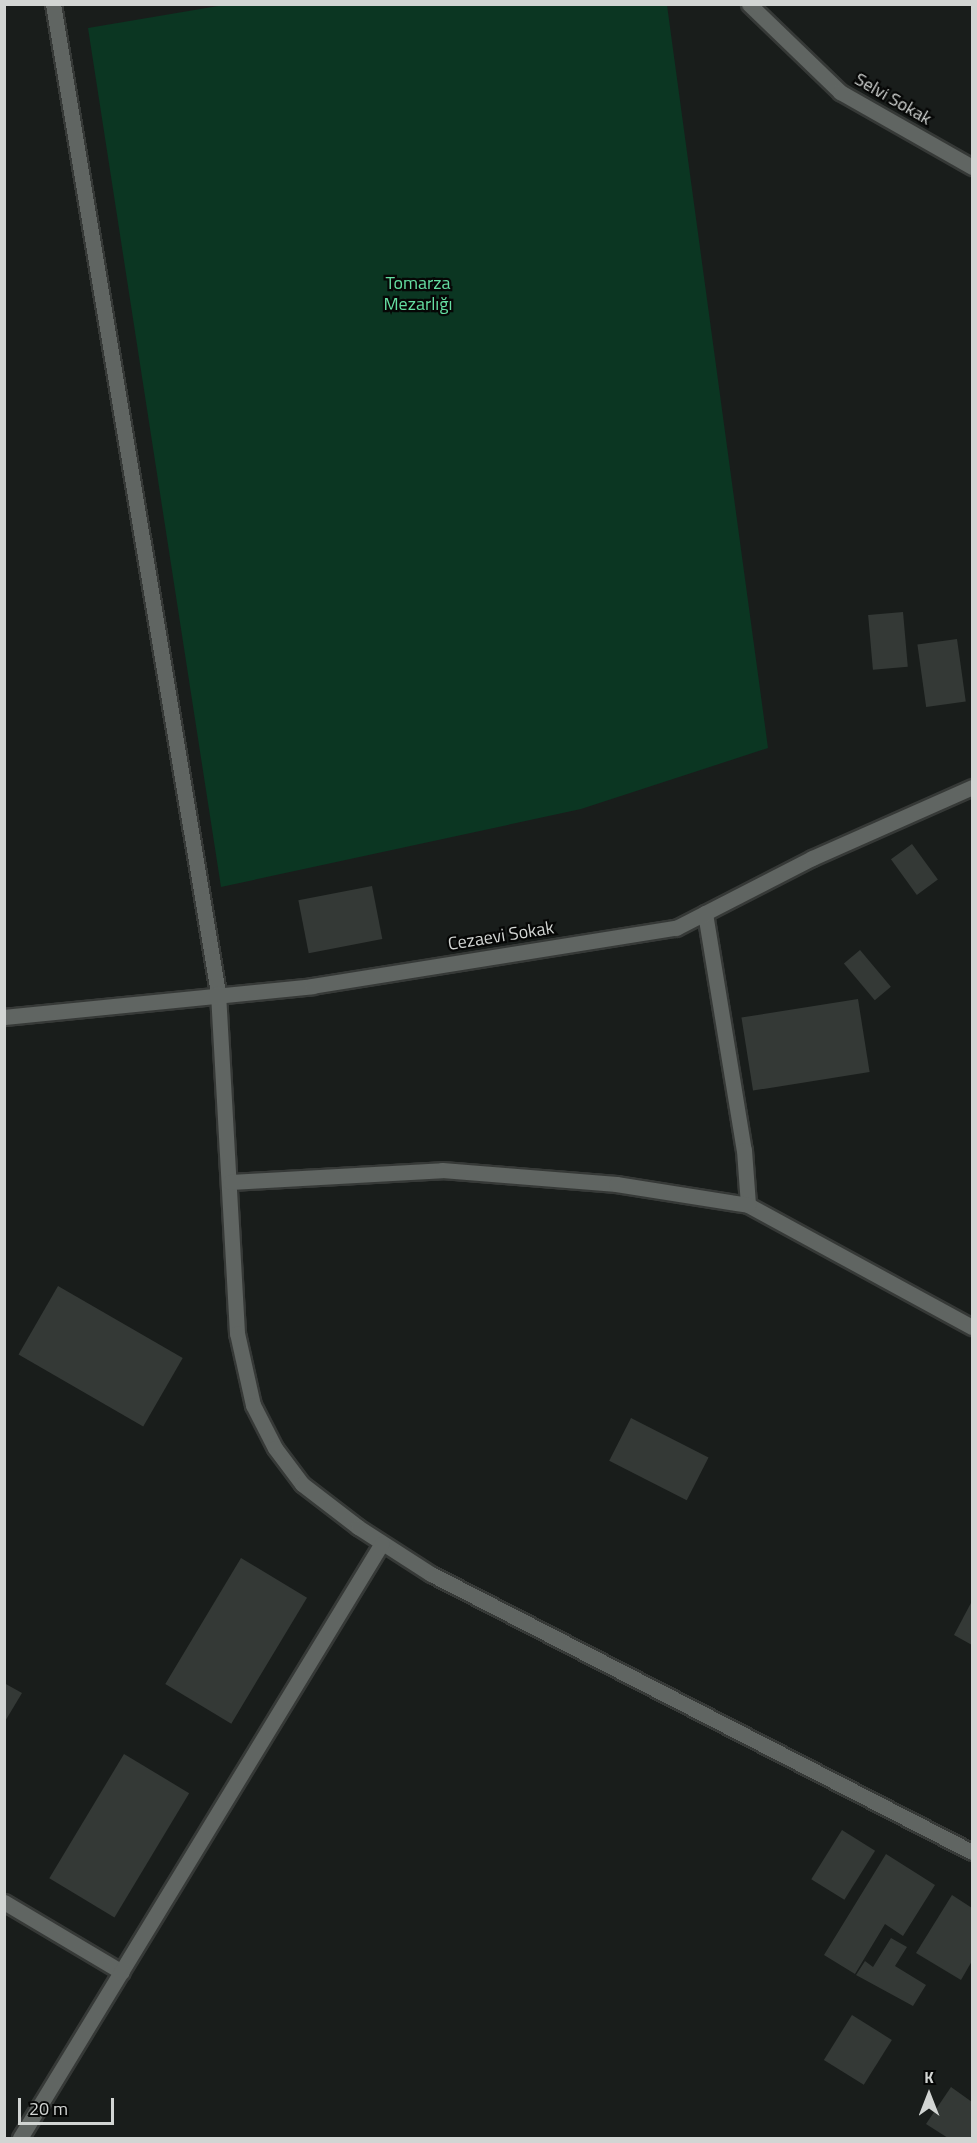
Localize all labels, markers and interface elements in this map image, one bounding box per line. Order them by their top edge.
street label: Selvi Sokak [851,68,935,130]
park label: Tomarza Mezarlığı [384,273,452,316]
street label: Cezaevi Sokak [447,917,555,955]
north arrow [899,2065,959,2125]
text: K [924,2065,934,2089]
scale bar [21,2086,117,2124]
text: 20 m [29,2095,68,2122]

